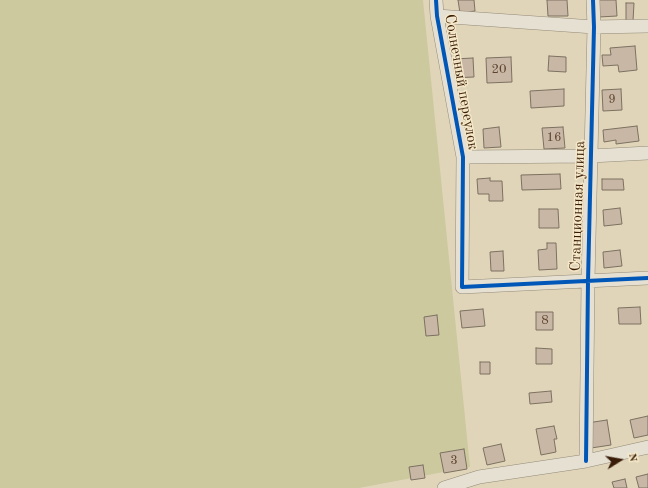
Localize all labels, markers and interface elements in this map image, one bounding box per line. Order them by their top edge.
street label: Солнечный переулок [440,13,482,151]
house number: 20 [491,62,507,78]
house number: 9 [608,92,616,108]
house number: 16 [546,130,562,146]
street label: Станционная улица [567,140,589,272]
house number: 8 [541,313,549,329]
north arrow [600,440,640,480]
text: N [626,452,638,463]
house number: 3 [450,453,458,469]

